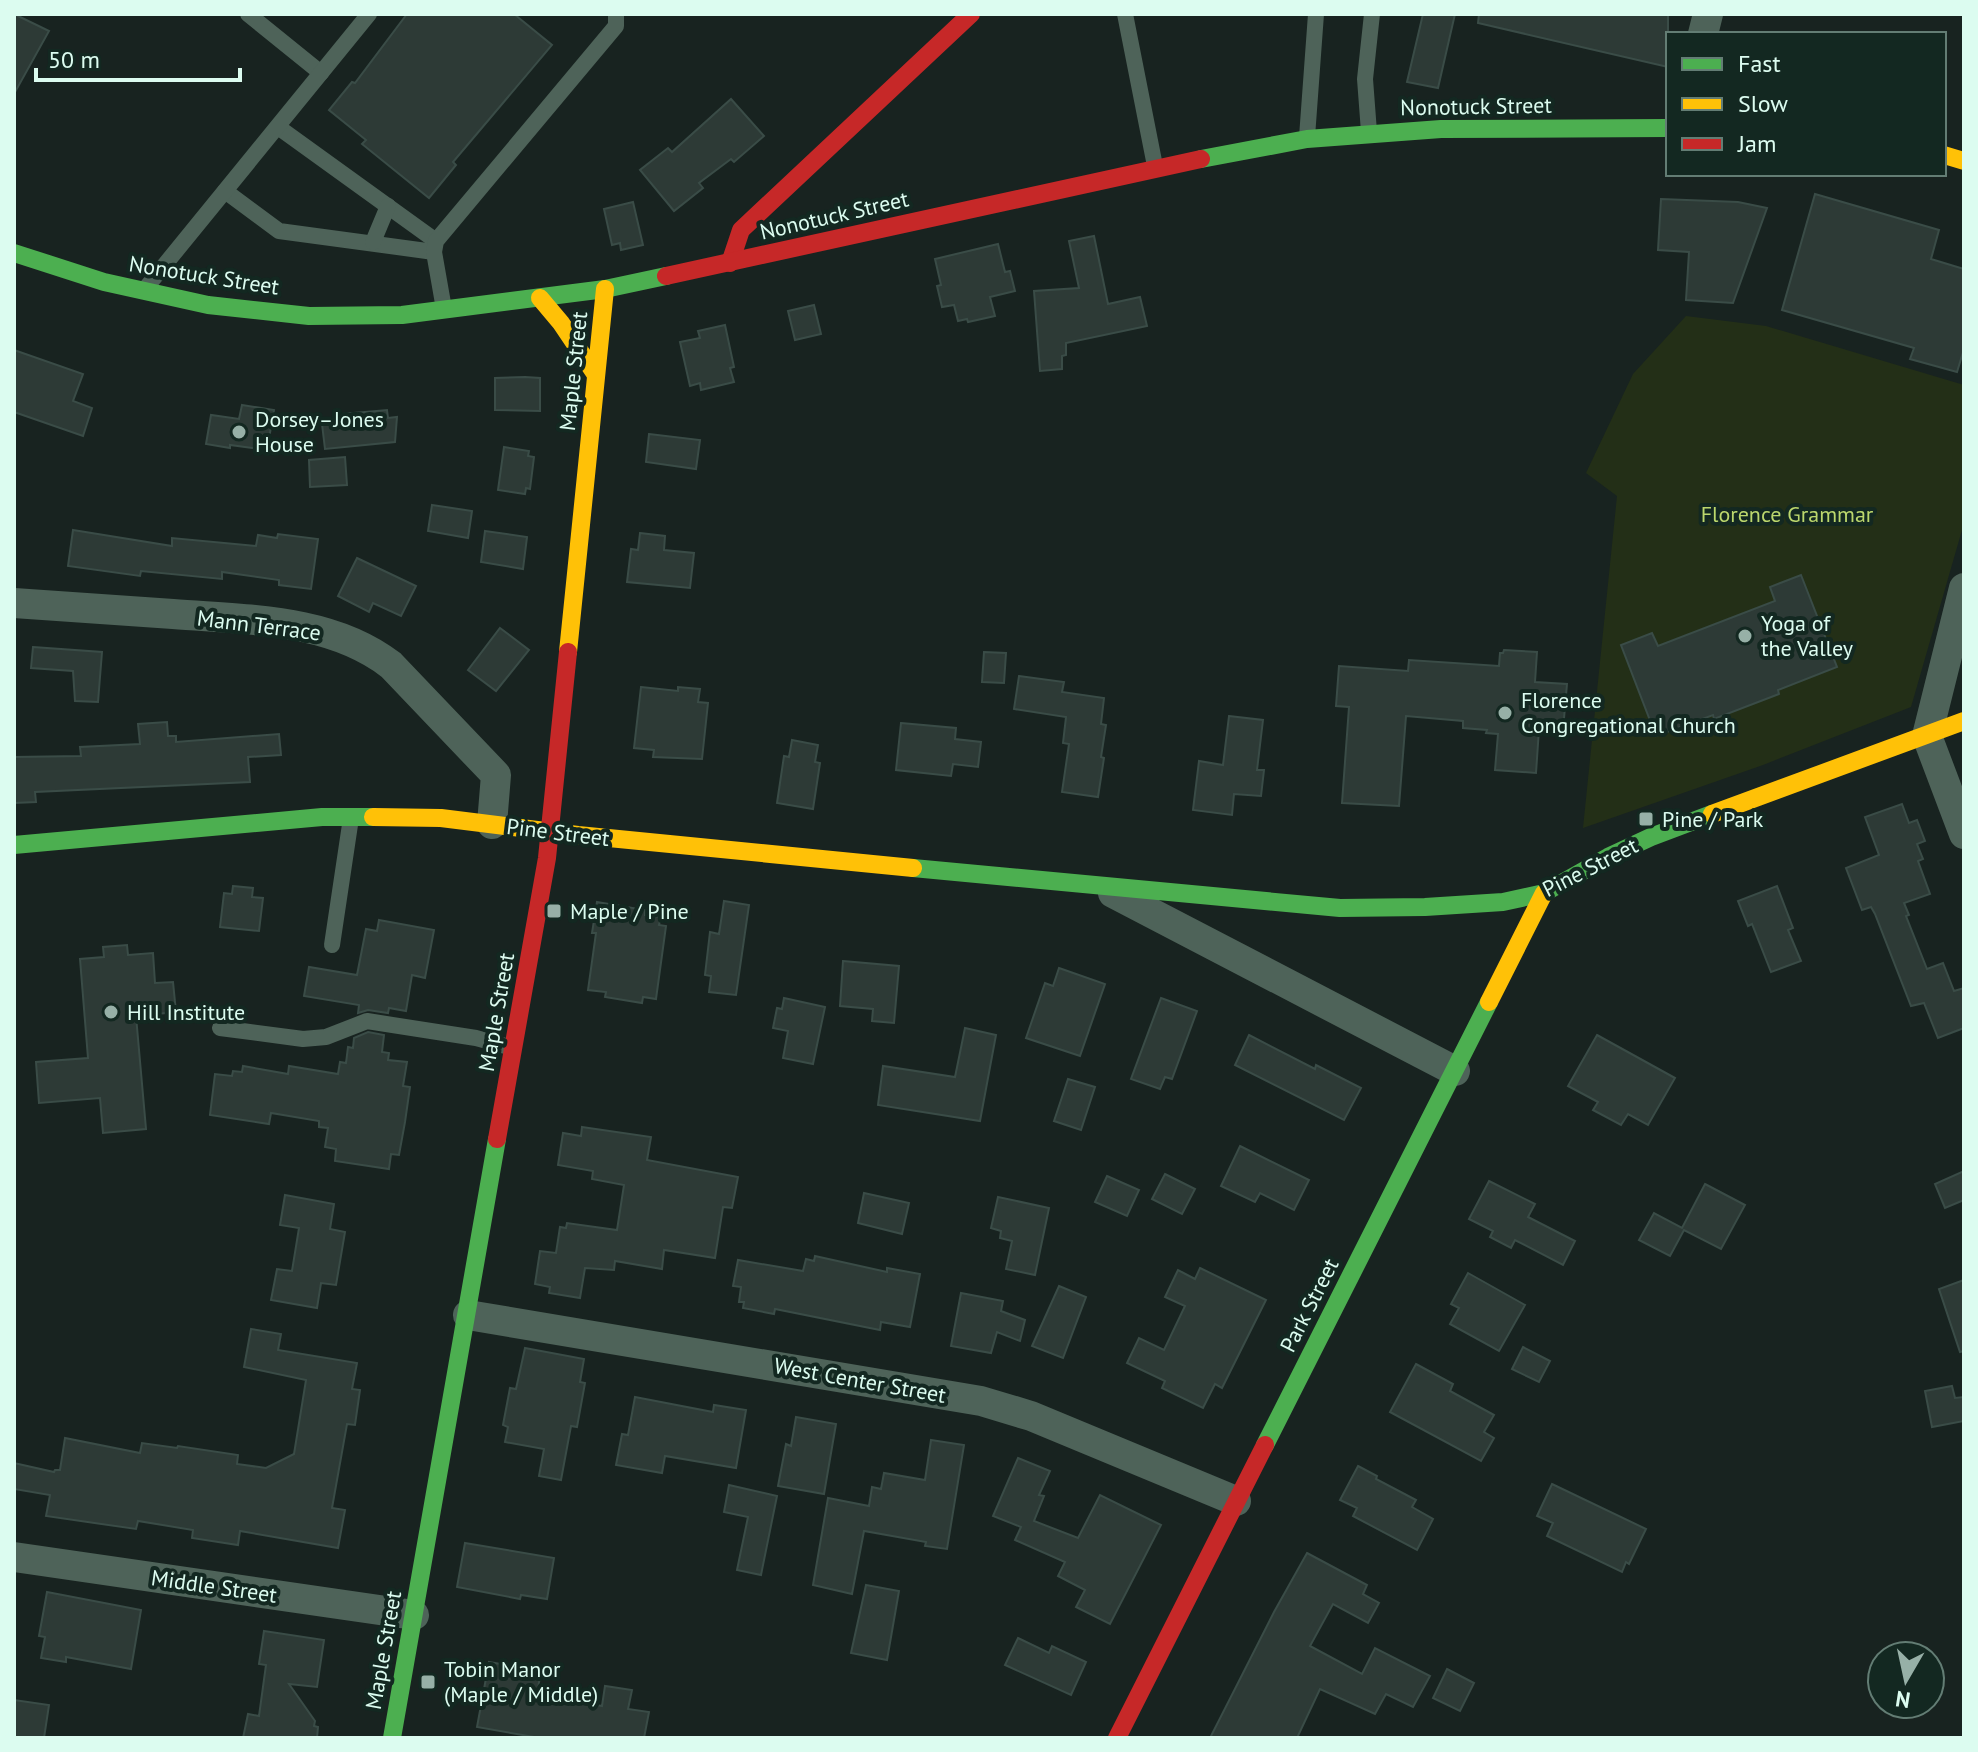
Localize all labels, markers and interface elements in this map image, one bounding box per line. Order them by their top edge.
scale bar [36,32,240,82]
legend [1666,32,1946,176]
text: 50 m [48,44,100,75]
text: Fast [1738,48,1781,79]
text: Slow [1738,88,1788,119]
street label: Nonotuck Street [1400,91,1553,121]
text: Jam [1737,128,1776,159]
street label: Nonotuck Street [757,184,912,246]
street label: Nonotuck Street [127,249,282,301]
street label: Maple Street [553,309,593,432]
place label: Dorsey–Jones House [255,405,384,458]
marker: Dorsey–Jones House [230,423,248,441]
park label: Florence Grammar [1701,500,1874,528]
street label: Mann Terrace [195,604,323,646]
place label: Yoga of the Valley [1761,609,1854,662]
marker: Yoga of the Valley [1736,627,1754,645]
place label: Florence Congregational Church [1521,686,1736,739]
marker: Florence Congregational Church [1496,704,1514,722]
place label: Pine / Park [1662,805,1764,833]
marker: Pine / Park [1637,810,1655,828]
street label: Pine Street [505,812,612,852]
street label: Pine Street [1538,831,1643,903]
place label: Maple / Pine [570,897,689,925]
marker: Maple / Pine [545,902,563,920]
street label: Maple Street [472,950,520,1073]
place label: Hill Institute [127,998,245,1026]
marker: Hill Institute [102,1003,120,1021]
street label: Park Street [1273,1253,1345,1357]
street label: West Center Street [772,1351,949,1409]
street label: Middle Street [149,1563,279,1609]
street label: Maple Street [359,1588,407,1711]
north arrow [1866,1640,1946,1720]
place label: Tobin Manor (Maple / Middle) [444,1655,598,1708]
marker: Tobin Manor (Maple / Middle) [419,1673,437,1691]
text: N [1894,1685,1912,1715]

